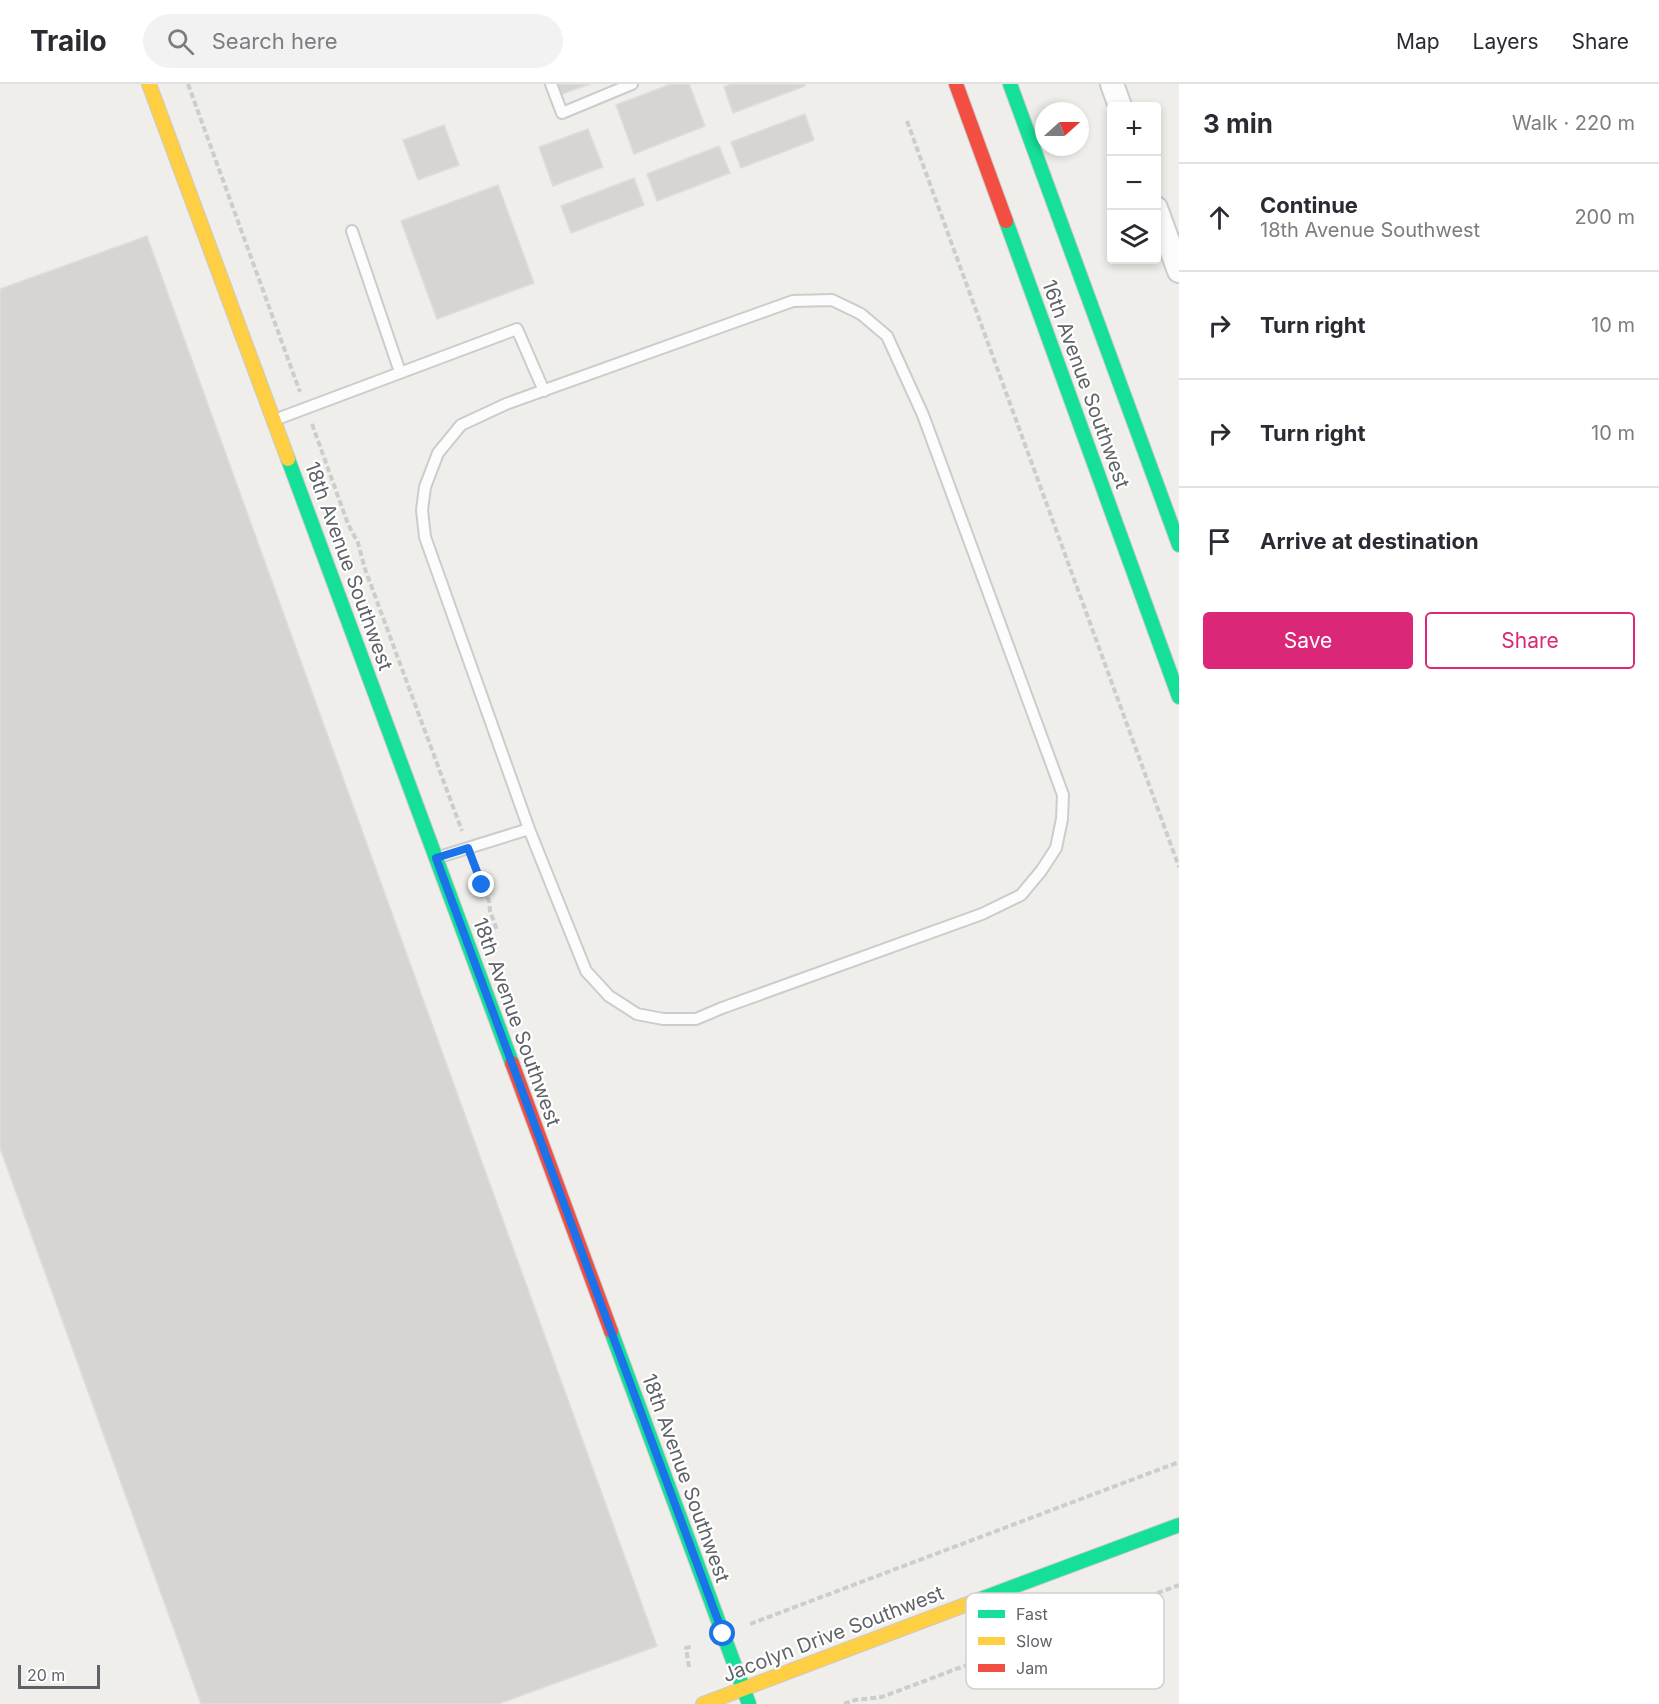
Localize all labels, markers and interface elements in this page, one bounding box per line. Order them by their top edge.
search box [143,14,563,68]
text: Trailo [30,24,107,58]
icon: search [164,25,197,58]
text: Search here [212,28,338,54]
text: Map [1396,29,1440,54]
text: Layers [1473,29,1539,54]
text: Share [1572,29,1629,54]
north arrow [1035,102,1089,156]
map controls [1107,102,1161,264]
button: + [1107,102,1161,156]
text: 3 min [1203,108,1273,139]
text: Walk · 220 m [1512,111,1635,135]
button: − [1107,156,1161,210]
text: Continue [1260,192,1358,218]
icon: ahead [1203,201,1236,234]
text: 200 m [1574,205,1635,229]
button: layers [1107,210,1161,264]
text: 18th Avenue Southwest [1260,218,1480,242]
street label: 16th Avenue Southwest [1037,276,1135,492]
icon: right [1203,309,1236,342]
text: Turn right [1260,312,1366,338]
text: 10 m [1591,313,1635,337]
icon: right [1203,417,1236,450]
text: Turn right [1260,420,1366,446]
text: 10 m [1591,421,1635,445]
street label: 18th Avenue Southwest [300,458,398,674]
icon: arrive [1203,525,1236,558]
text: Arrive at destination [1260,528,1479,554]
button: Save [1203,612,1413,669]
button: Share [1425,612,1635,669]
route end [468,871,494,897]
street label: 18th Avenue Southwest [468,914,566,1130]
street label: 18th Avenue Southwest [637,1370,735,1586]
street label: Jacolyn Drive Southwest [719,1581,947,1687]
legend [966,1593,1164,1689]
text: Fast [1016,1604,1048,1624]
route start [709,1620,735,1646]
text: Slow [1016,1631,1053,1651]
text: Jam [1016,1658,1048,1678]
scale bar [18,1662,100,1690]
text: 20 m [27,1665,65,1685]

